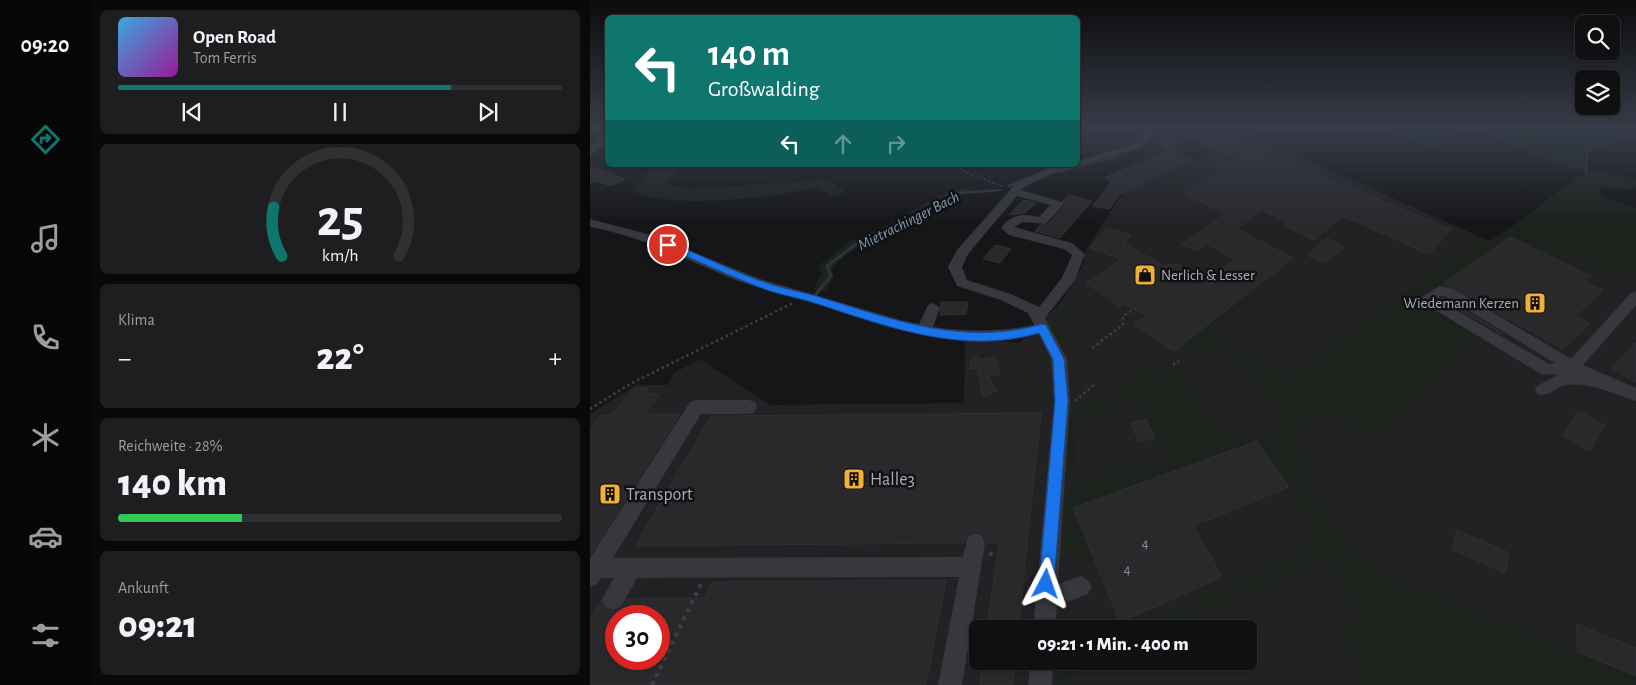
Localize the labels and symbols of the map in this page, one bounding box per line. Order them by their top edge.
water label: Mietrachinger Bach [855,188,962,253]
pin [647,224,689,266]
shop icon: Nerlich & Lesser [1133,263,1157,287]
place label: Nerlich & Lesser [1161,268,1255,283]
building icon: Wiedemann Kerzen [1523,291,1547,315]
place label: Wiedemann Kerzen [1404,296,1519,311]
building icon: Halle3 [842,467,866,491]
place label: Halle3 [870,471,915,489]
building icon: Transport [598,482,622,506]
place label: Transport [626,486,693,504]
house number: 4 [1141,536,1149,551]
position arrow [1019,557,1071,609]
house number: 4 [1123,562,1131,577]
speed limit sign: 30 [605,605,670,670]

